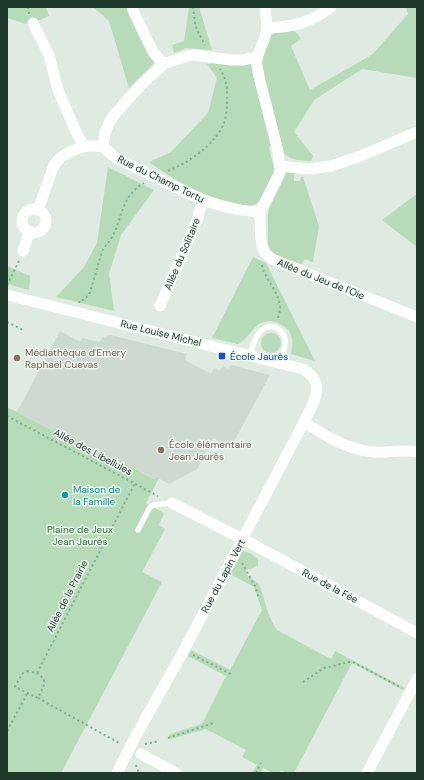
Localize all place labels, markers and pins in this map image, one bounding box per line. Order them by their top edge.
place label: Médiathèque d'Emery Raphaël Cuevas [25,346,127,371]
place label: École Jaurès [230,350,288,363]
marker: École Jaurès [217,351,227,361]
marker: Médiathèque d'Emery Raphaël Cuevas [12,353,22,363]
place label: École élémentaire Jean Jaurès [169,438,252,463]
marker: École élémentaire Jean Jaurès [156,445,166,455]
place label: Maison de la Famille [73,483,121,508]
marker: Maison de la Famille [60,490,70,500]

